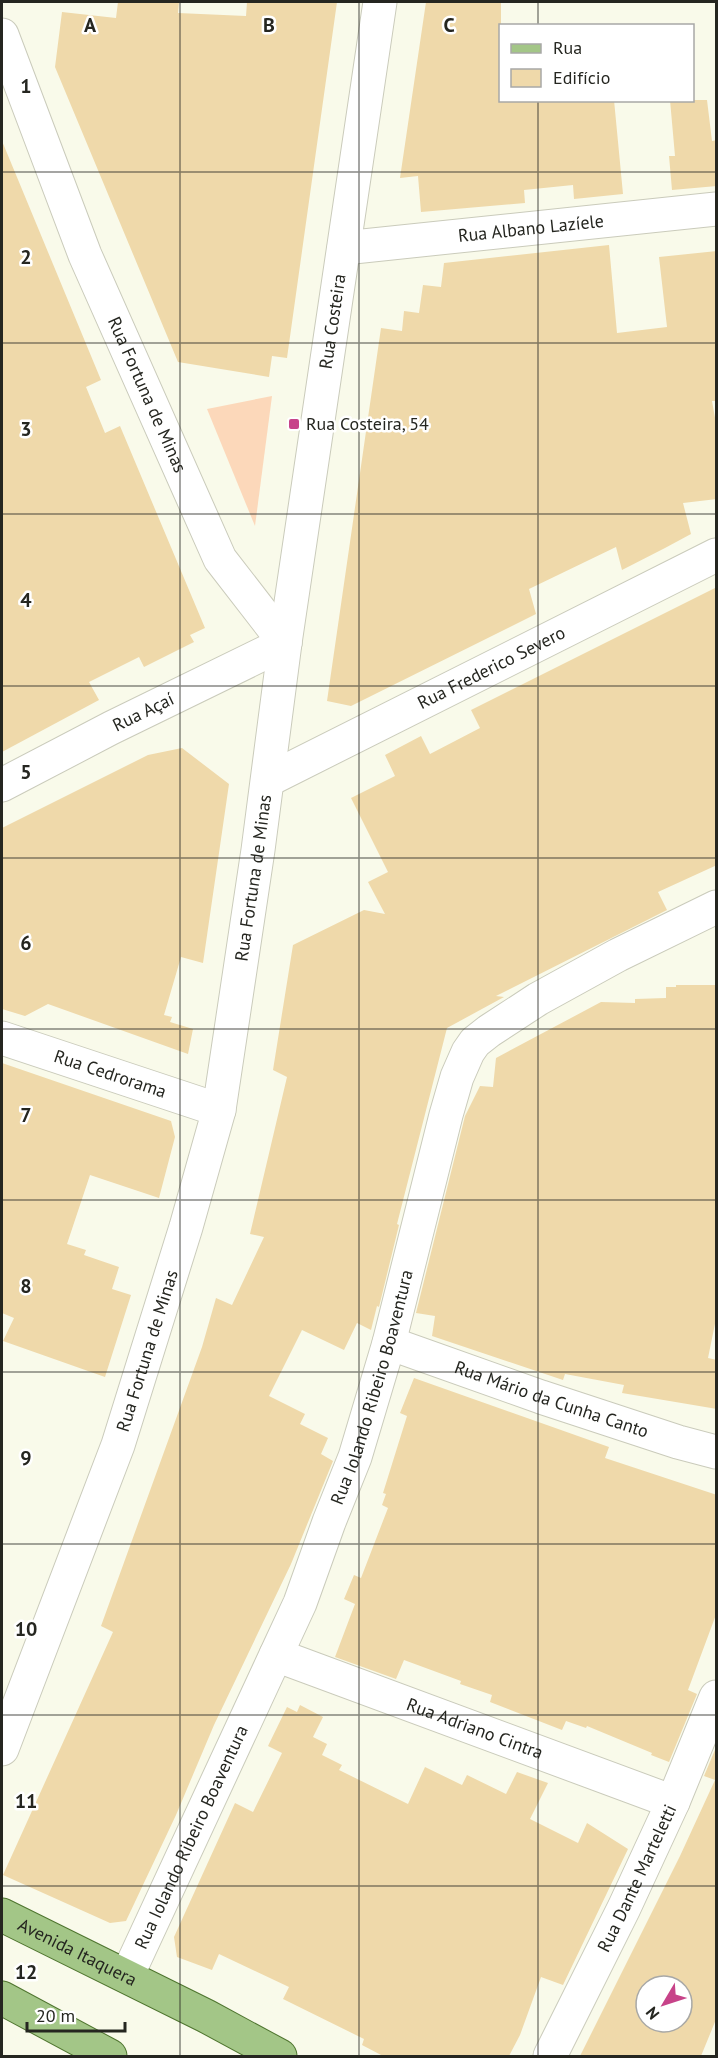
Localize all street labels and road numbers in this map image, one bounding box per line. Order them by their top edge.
street label: Rua Albano Lazíele [457,209,605,247]
street label: Rua Costeira [314,272,351,370]
street label: Rua Fortuna de Minas [103,313,192,476]
street label: Rua Frederico Severo [414,621,569,714]
street label: Rua Açaí [109,687,178,736]
street label: Rua Fortuna de Minas [229,793,276,963]
street label: Rua Cedrorama [51,1044,169,1103]
street label: Rua Fortuna de Minas [111,1267,183,1434]
street label: Rua Iolando Ribeiro Boaventura [325,1267,418,1508]
street label: Rua Mário da Cunha Canto [451,1355,652,1443]
street label: Rua Adriano Cintra [403,1692,546,1764]
street label: Rua Iolando Ribeiro Boaventura [129,1721,253,1953]
street label: Rua Dante Marteletti [592,1800,681,1956]
street label: Avenida Itaquera [14,1913,141,1991]

